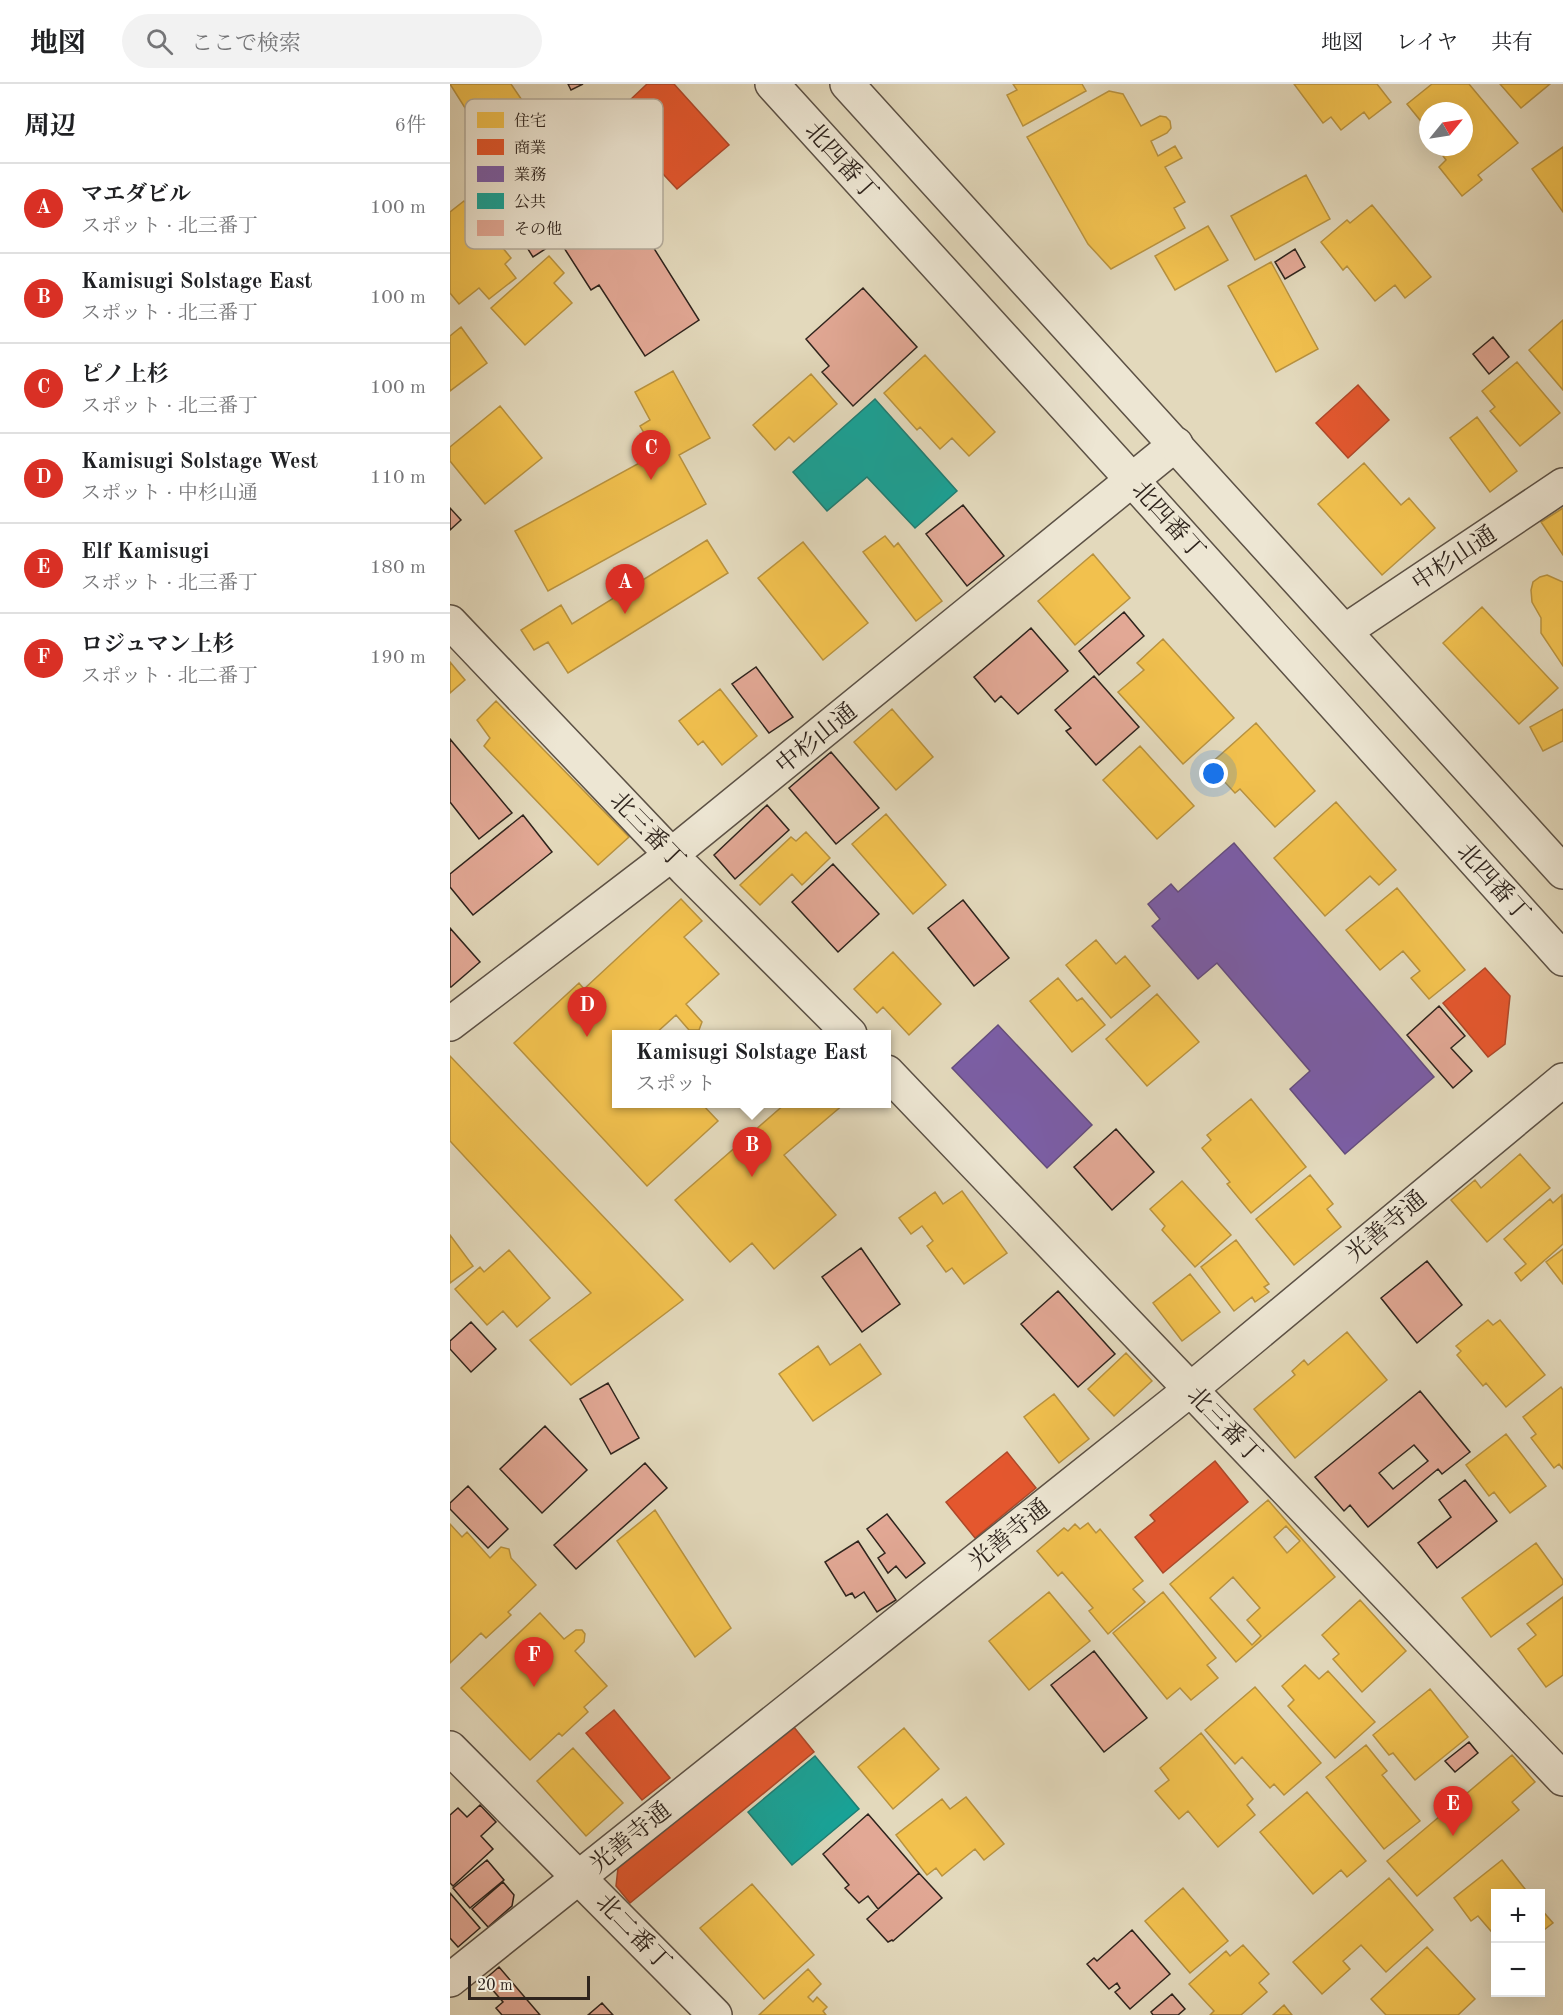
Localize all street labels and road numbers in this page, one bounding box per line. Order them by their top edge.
street label: 北四番丁 [799,117,884,206]
street label: 北四番丁 [1126,476,1211,565]
street label: 中杉山通 [1407,520,1502,596]
street label: 中杉山通 [771,698,862,779]
street label: 北三番丁 [605,786,691,874]
street label: 北四番丁 [1451,838,1536,927]
street label: 光善寺通 [1341,1185,1432,1268]
street label: 北三番丁 [1182,1381,1268,1469]
street label: 光善寺通 [964,1494,1055,1575]
street label: 光善寺通 [585,1797,676,1878]
street label: 北二番丁 [591,1888,677,1976]

